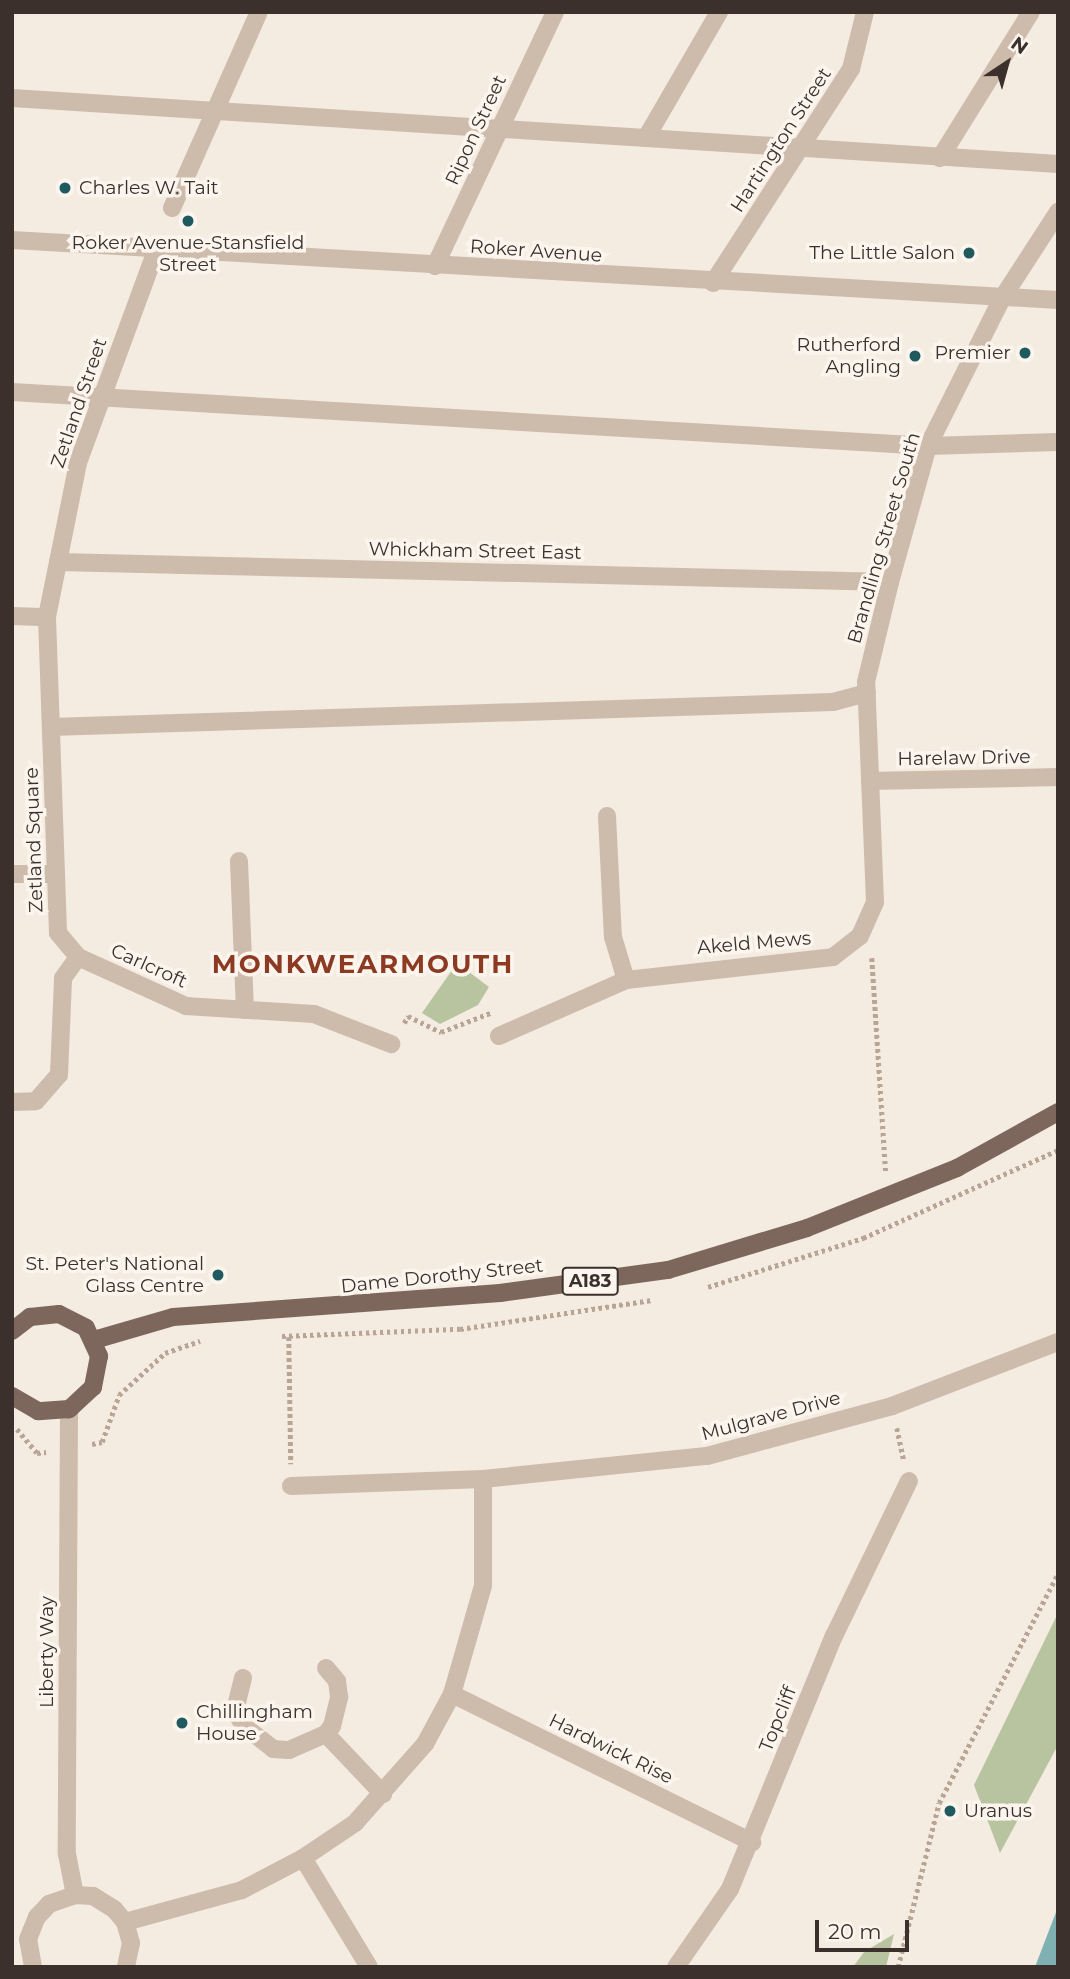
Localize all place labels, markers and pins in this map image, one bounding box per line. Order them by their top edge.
place label: Charles W. Tait [79,177,218,199]
marker: Charles W. Tait [57,180,73,196]
marker: Roker Avenue-Stansfield Street [180,213,196,229]
place label: Roker Avenue-Stansfield Street [72,232,304,276]
place label: The Little Salon [809,242,955,264]
marker: The Little Salon [961,245,977,261]
place label: Rutherford Angling [796,334,901,378]
place label: Premier [935,342,1011,364]
marker: Premier [1017,345,1033,361]
marker: Rutherford Angling [907,348,923,364]
place label: St. Peter's National Glass Centre [25,1253,204,1297]
marker: St. Peter's National Glass Centre [210,1267,226,1283]
place label: Chillingham House [196,1701,313,1745]
marker: Chillingham House [174,1715,190,1731]
place label: Uranus [964,1800,1032,1822]
marker: Uranus [942,1803,958,1819]

